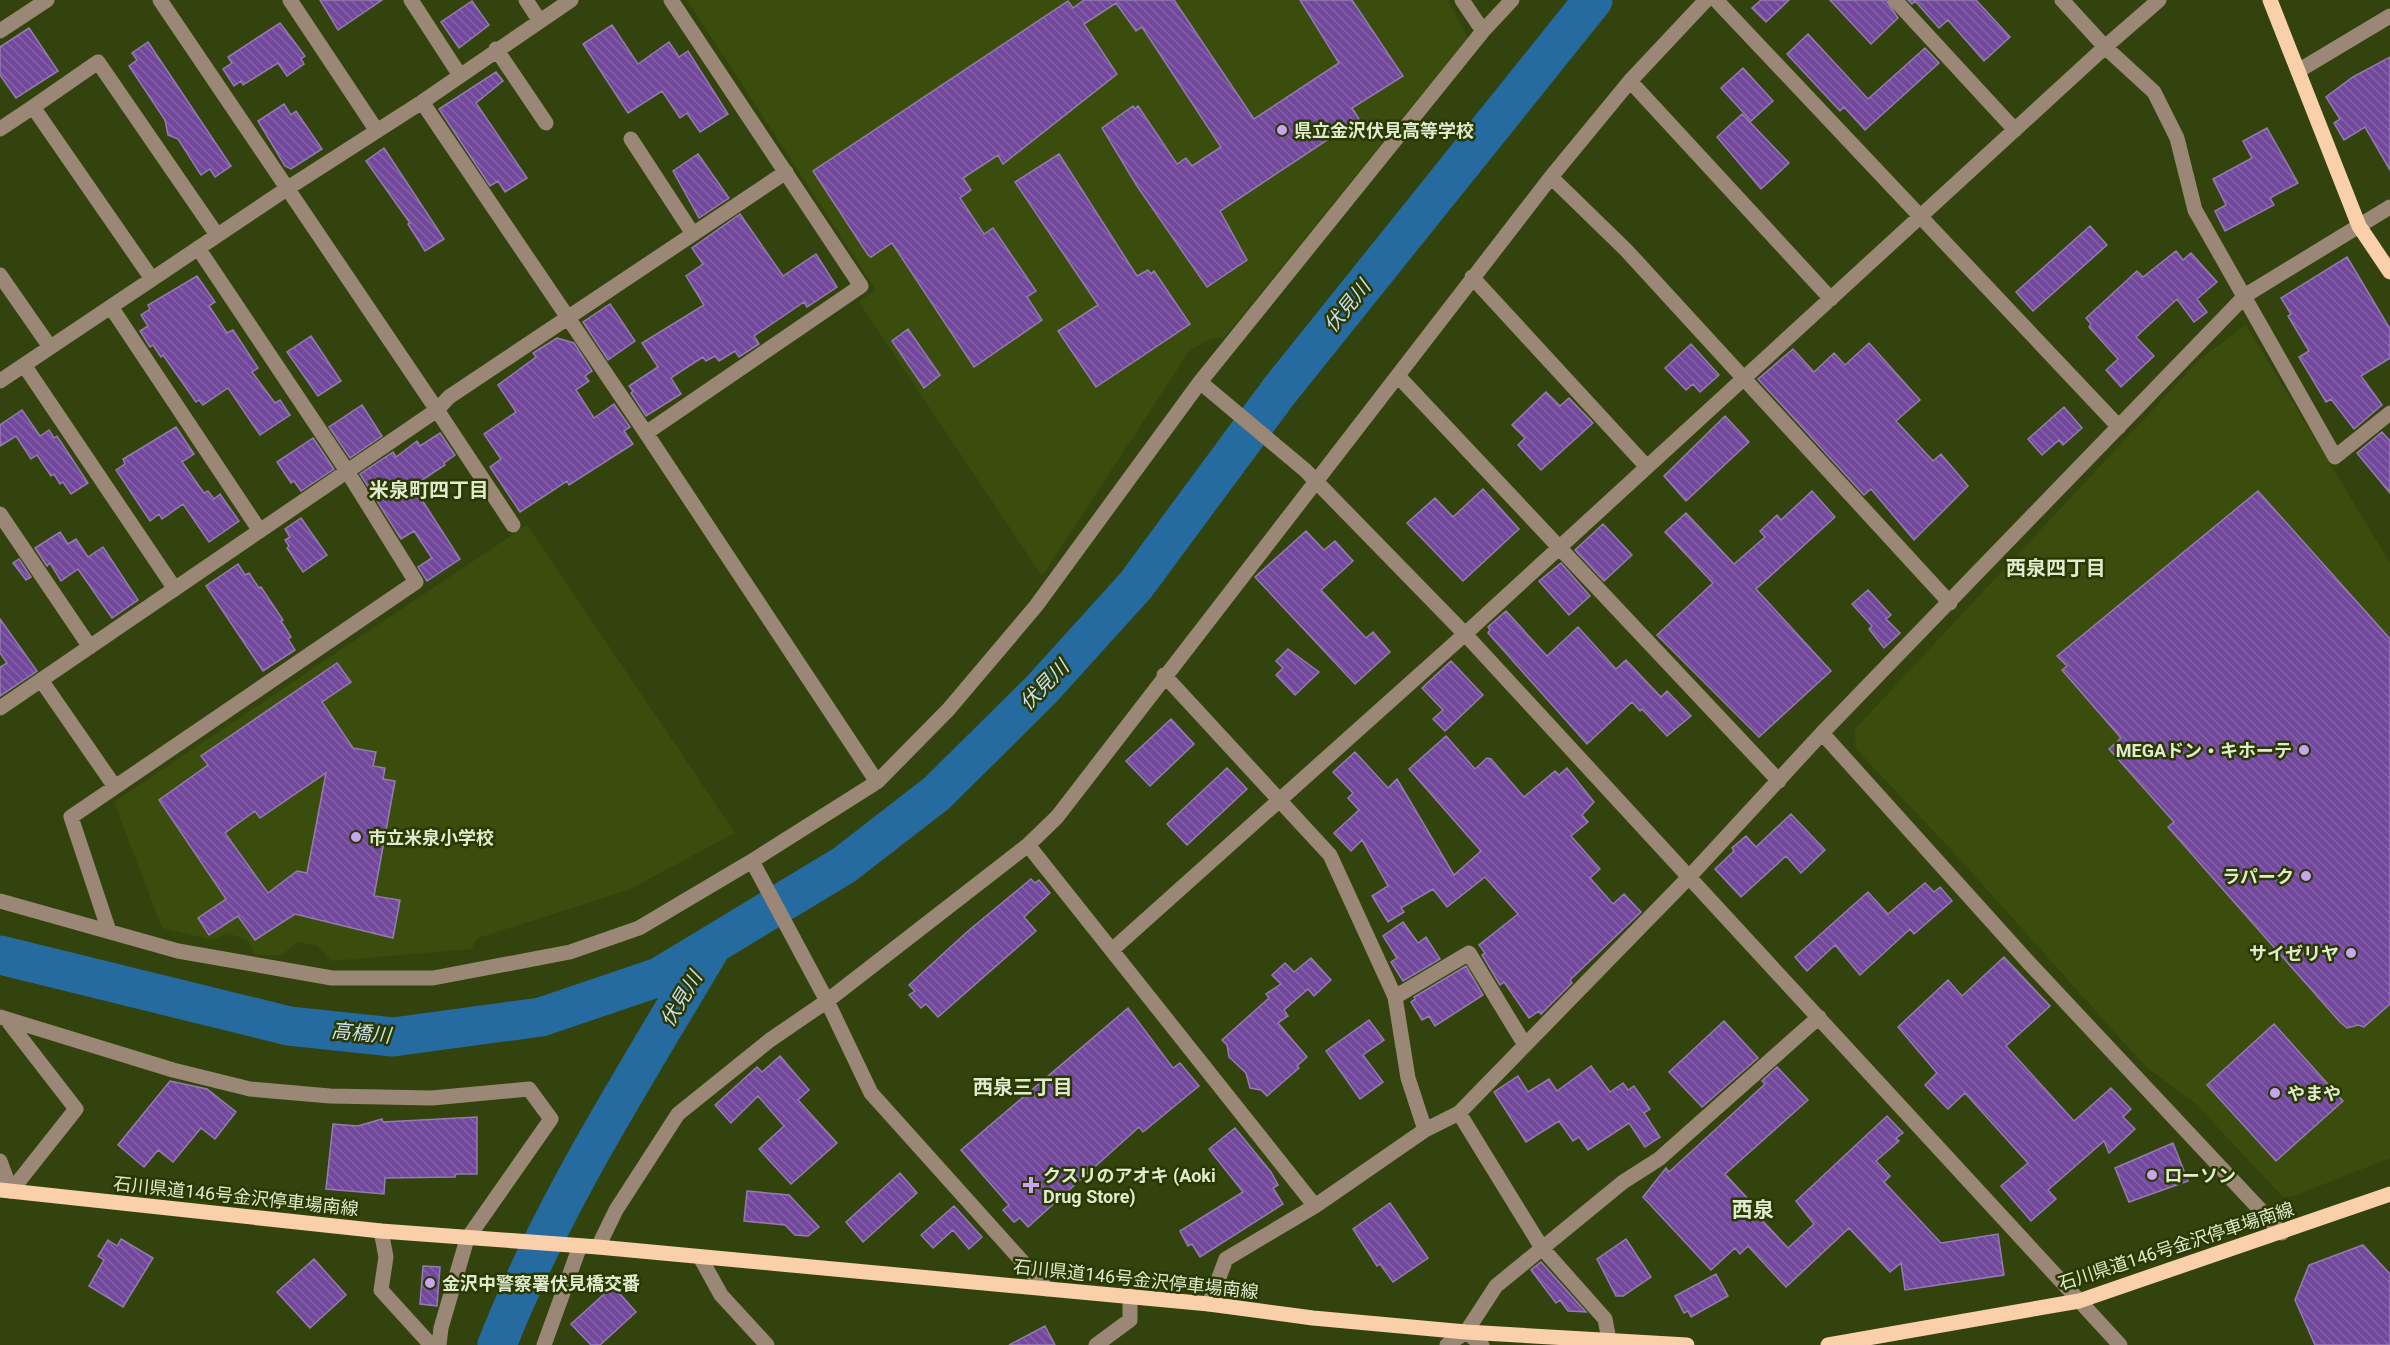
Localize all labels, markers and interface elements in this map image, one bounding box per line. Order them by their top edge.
place label: 県立金沢伏見高等学校 [1294,120,1474,141]
marker: 県立金沢伏見高等学校 [1275,123,1289,137]
water label: 伏見川 [1319,274,1376,337]
district label: 米泉町四丁目 [369,478,489,502]
district label: 西泉四丁目 [2006,556,2106,580]
water label: 伏見川 [1015,654,1075,715]
place label: MEGAドン・キホーテ [2116,740,2292,761]
marker: MEGAドン・キホーテ [2297,743,2311,757]
place label: 市立米泉小学校 [368,827,494,848]
marker: 市立米泉小学校 [349,830,363,844]
place label: ラパーク [2222,866,2294,887]
marker: ラパーク [2299,869,2313,883]
place label: サイゼリヤ [2249,943,2339,964]
marker: サイゼリヤ [2344,946,2358,960]
water label: 伏見川 [655,965,708,1031]
water label: 高橋川 [330,1018,394,1048]
district label: 西泉三丁目 [973,1075,1073,1099]
place label: やまや [2287,1083,2341,1104]
marker: やまや [2268,1086,2282,1100]
place label: クスリのアオキ (Aoki Drug Store) [1043,1165,1216,1208]
place label: ローソン [2164,1165,2236,1186]
marker: ローソン [2145,1168,2159,1182]
street label: 石川県道146号金沢停車場南線 [112,1173,360,1219]
marker: クスリのアオキ (Aoki Drug Store) [1024,1178,1038,1192]
district label: 西泉 [1732,1198,1774,1222]
street label: 石川県道146号金沢停車場南線 [2056,1198,2296,1294]
street label: 石川県道146号金沢停車場南線 [1012,1256,1260,1302]
place label: 金沢中警察署伏見橋交番 [442,1273,640,1294]
marker: 金沢中警察署伏見橋交番 [423,1276,437,1290]

